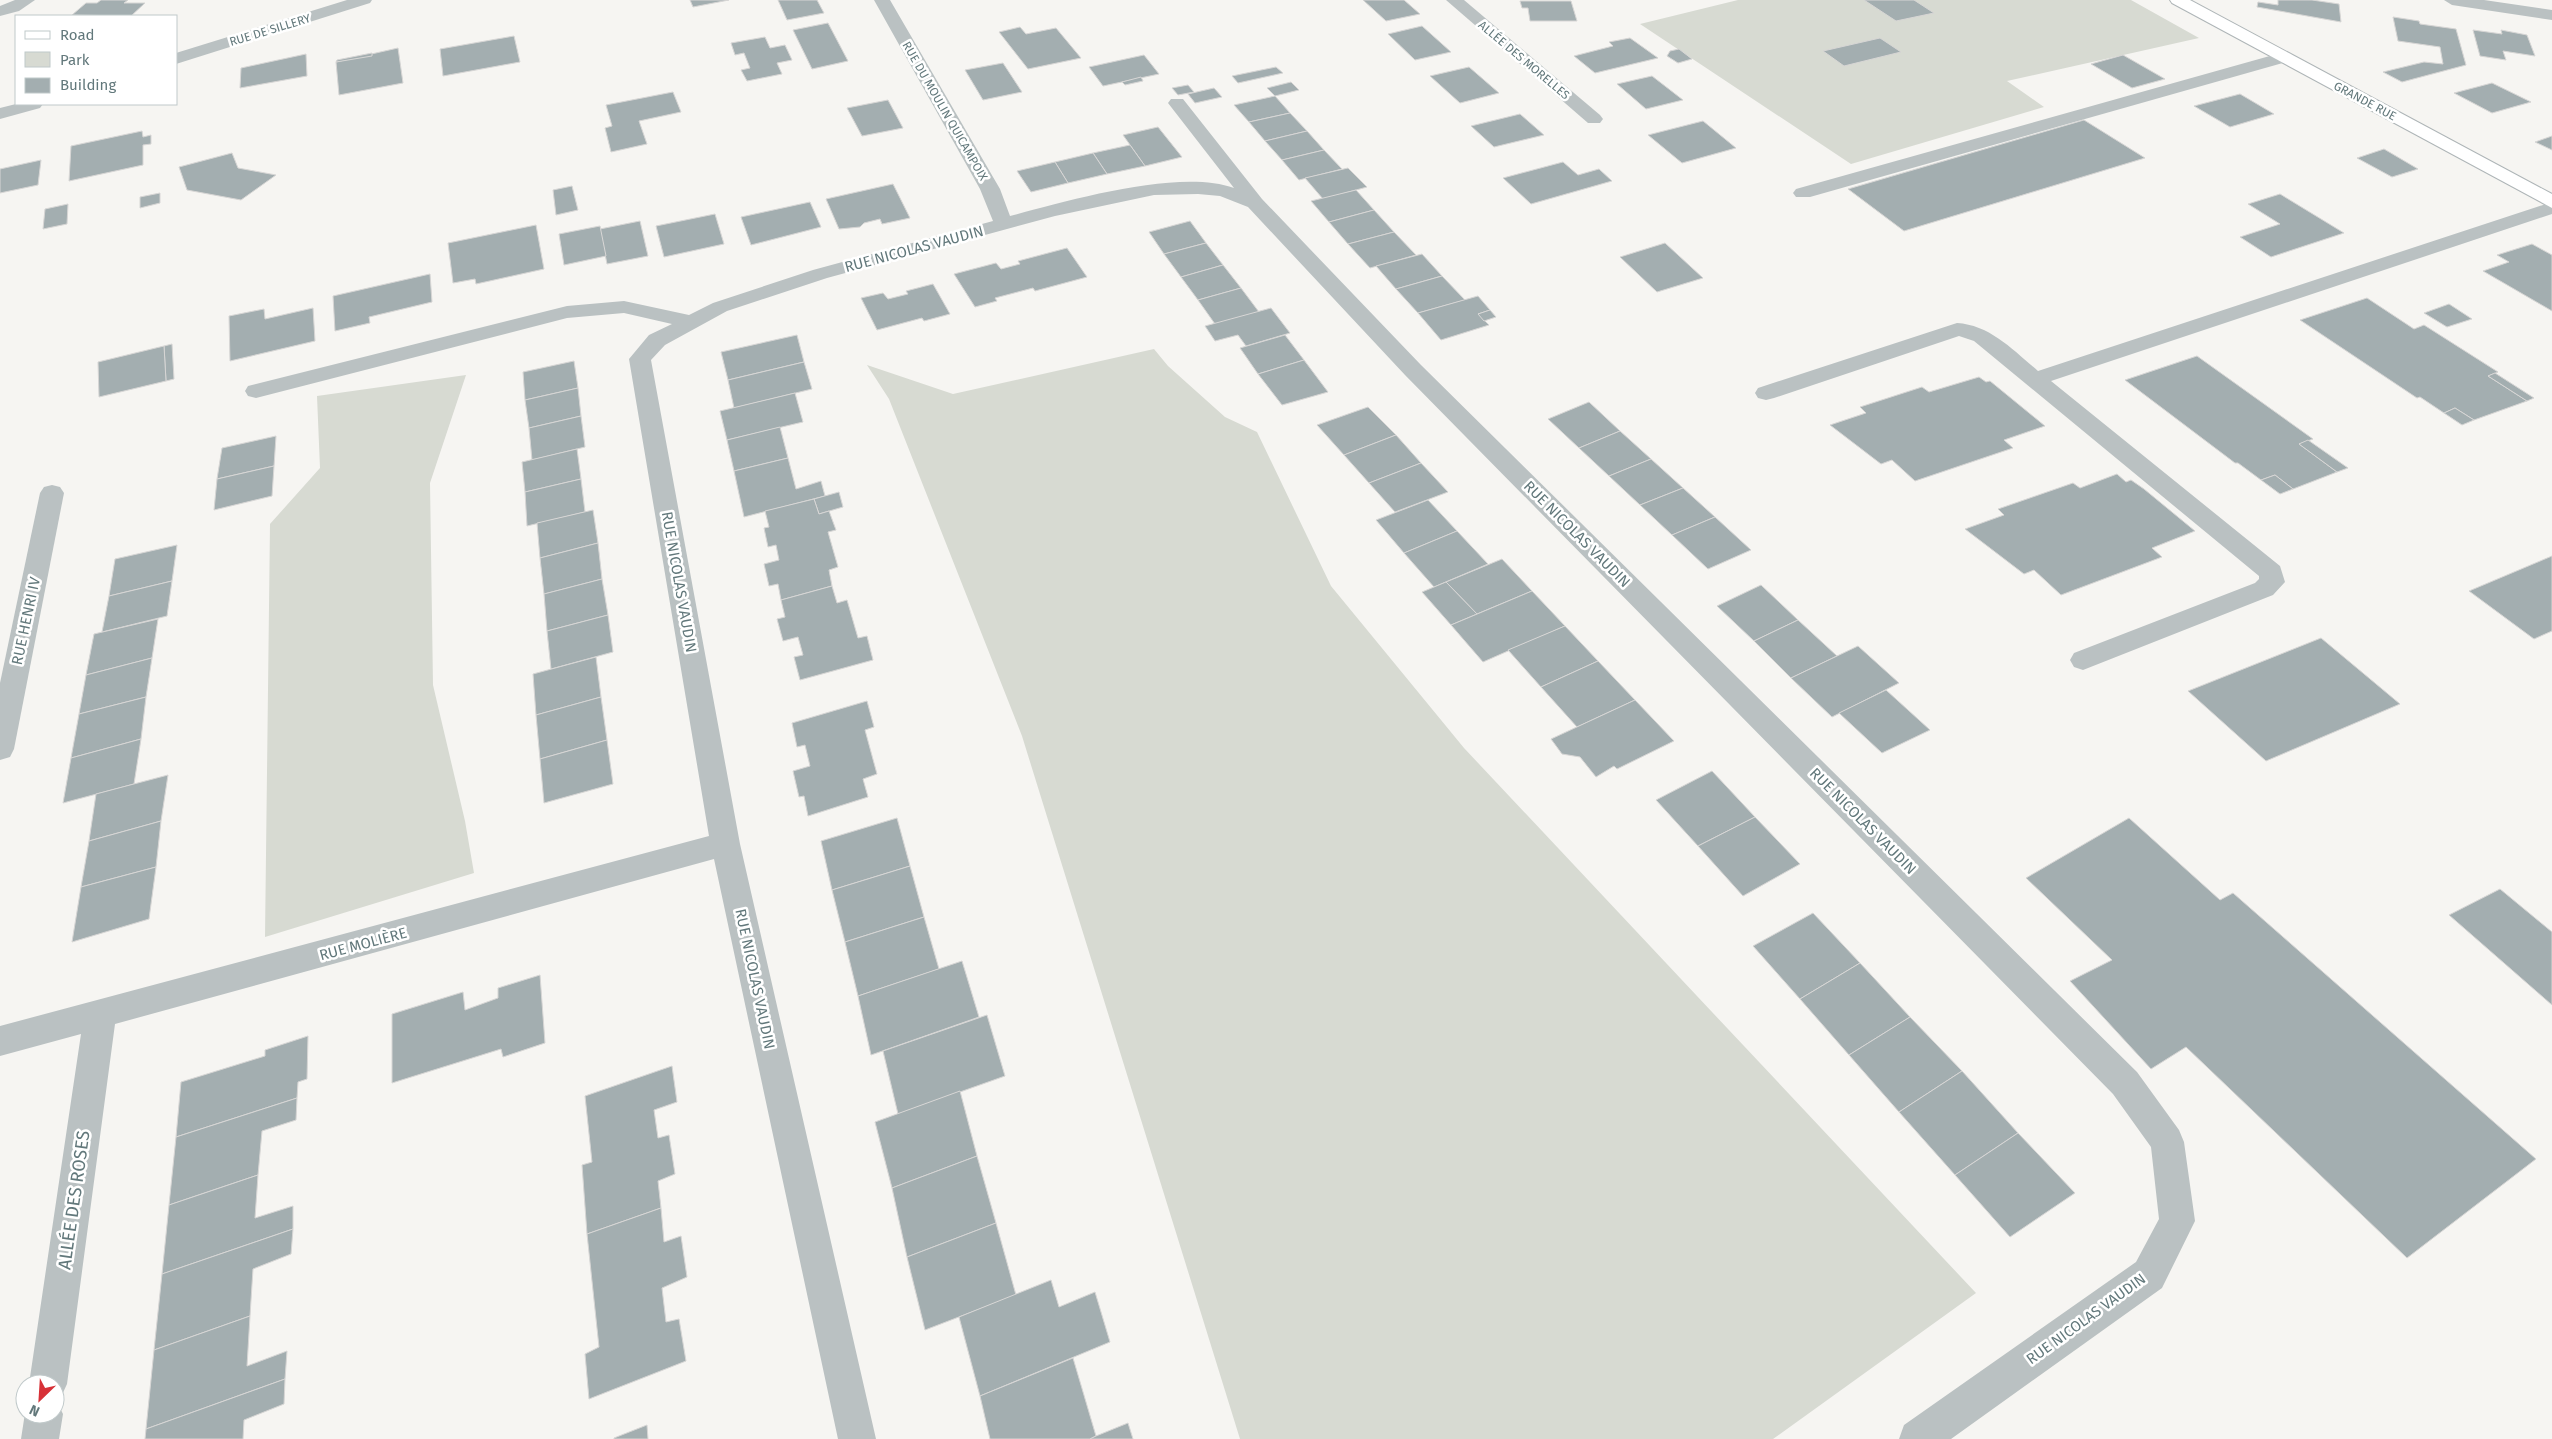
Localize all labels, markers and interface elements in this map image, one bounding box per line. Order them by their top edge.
street label: RUE DE SILLERY [228,11,313,49]
legend [15,15,178,105]
street label: ALLÉE DES MORELLES [1476,17,1573,102]
text: Road [60,26,95,44]
street label: RUE DU MOULIN QUICAMPOIX [899,39,991,183]
text: Park [60,51,90,69]
text: Building [60,76,116,94]
street label: GRANDE RUE [2331,79,2399,123]
street label: RUE NICOLAS VAUDIN [843,222,985,276]
street label: RUE NICOLAS VAUDIN [1520,477,1634,591]
street label: RUE NICOLAS VAUDIN [658,510,700,654]
street label: RUE HENRI IV [8,575,44,667]
street label: RUE NICOLAS VAUDIN [1806,764,1920,878]
street label: RUE NICOLAS VAUDIN [731,907,779,1051]
street label: RUE MOLIÈRE [317,924,409,964]
street label: ALLÉE DES ROSES [52,1129,95,1271]
street label: RUE NICOLAS VAUDIN [2023,1270,2149,1368]
north arrow [15,1374,65,1424]
text: N [27,1401,43,1420]

